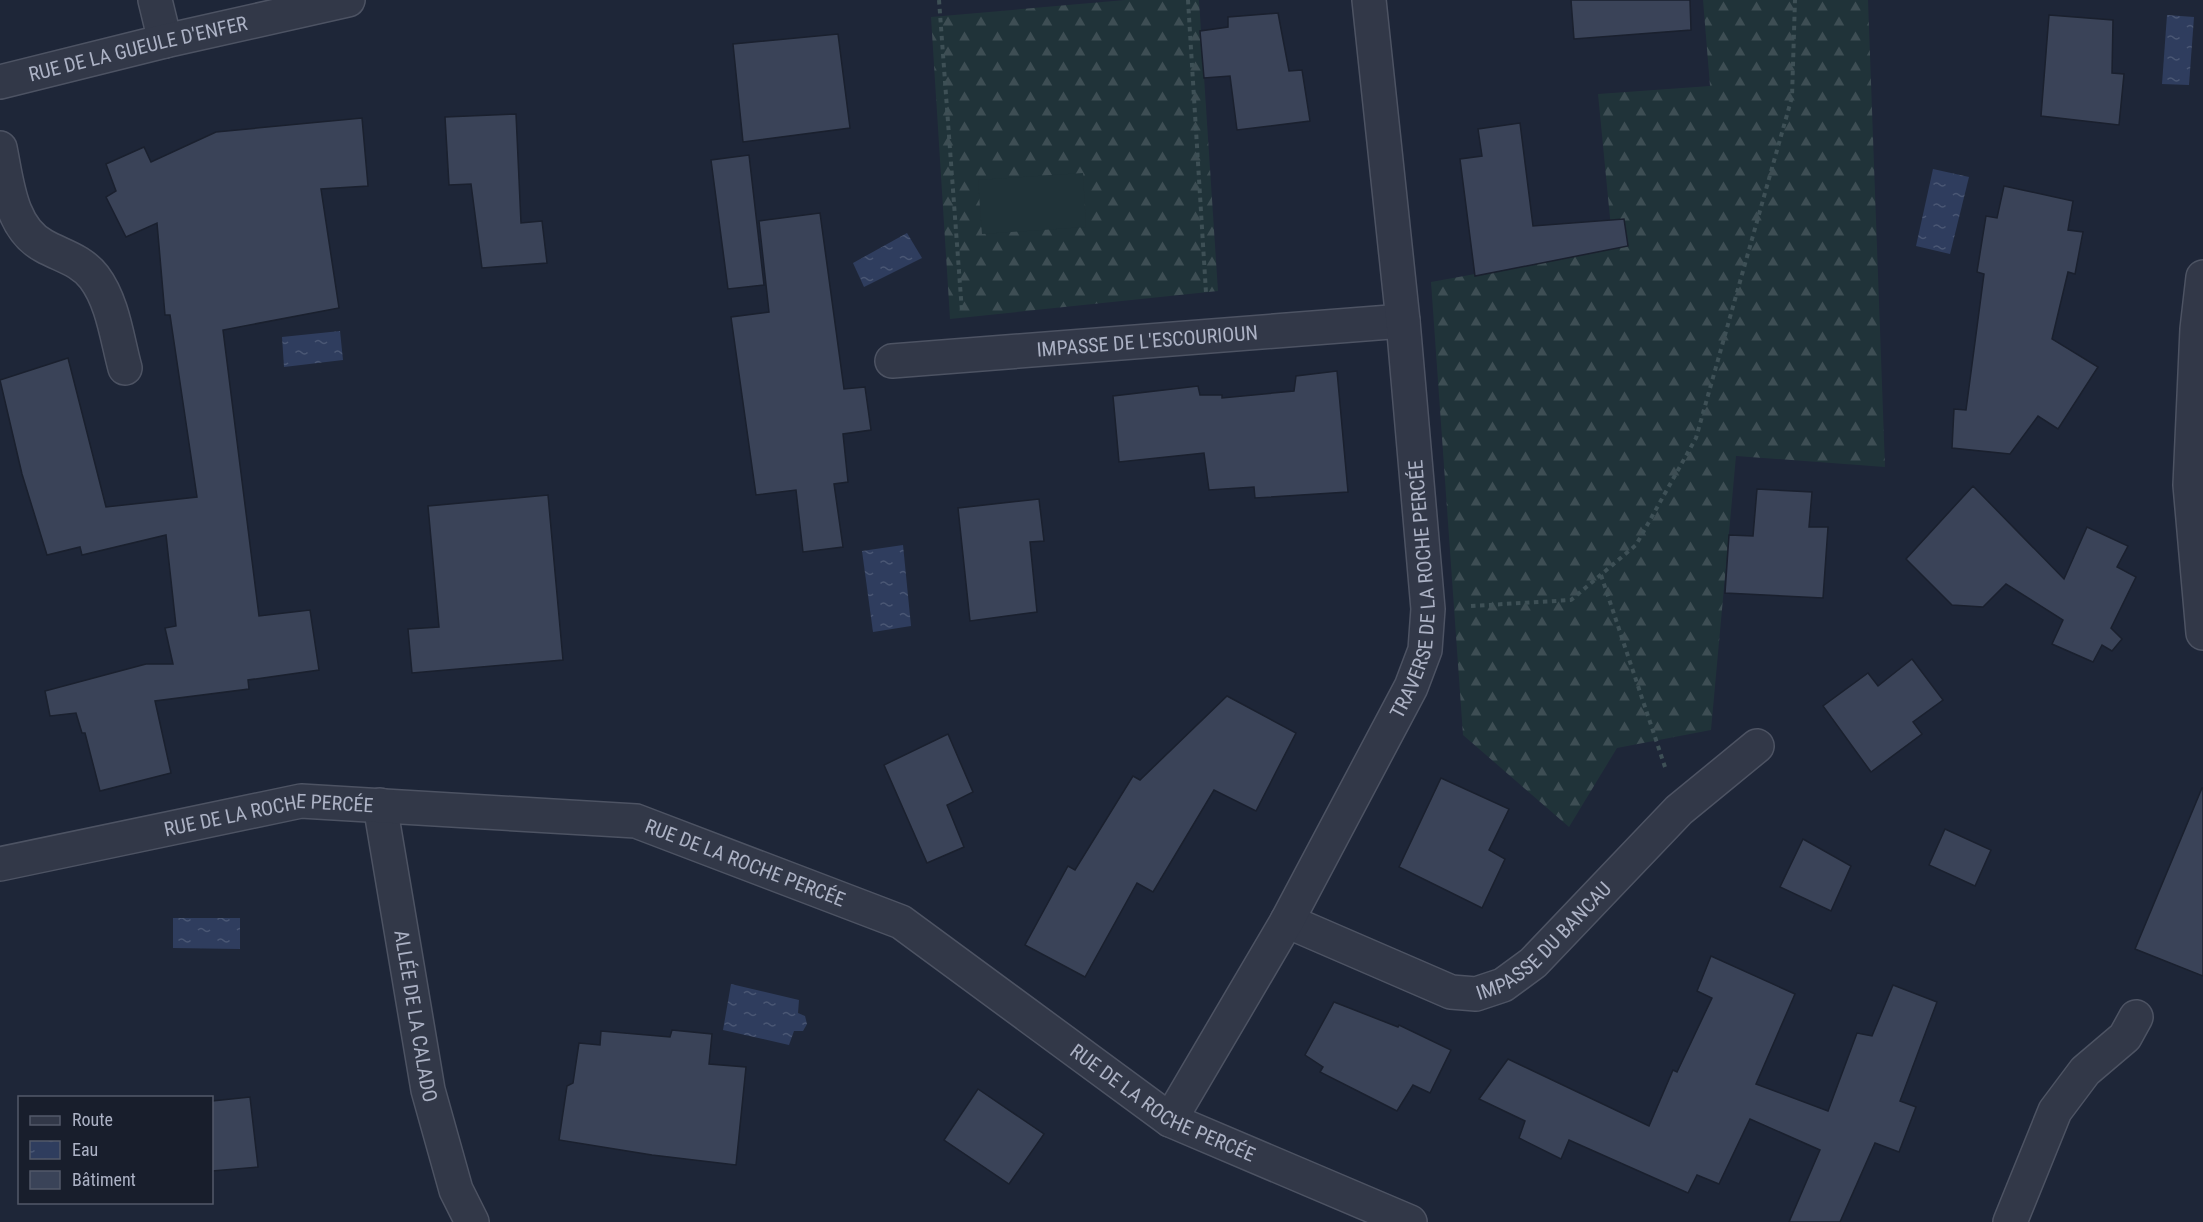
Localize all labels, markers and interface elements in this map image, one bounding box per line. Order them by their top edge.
street label: RUE DE LA GUEULE D'ENFER [26,11,250,86]
street label: IMPASSE DE L'ESCOURIOUN [1036,320,1259,362]
street label: TRAVERSE DE LA ROCHE PERCÉE [1385,459,1440,722]
street label: RUE DE LA ROCHE PERCÉE [162,789,374,841]
street label: RUE DE LA ROCHE PERCÉE [642,814,849,912]
street label: IMPASSE DU BANCAU [1473,877,1616,1005]
street label: ALLÉE DE LA CALADO [389,928,443,1105]
street label: RUE DE LA ROCHE PERCÉE [1066,1039,1259,1167]
legend [18,1096,213,1204]
text: Route [72,1109,113,1130]
text: Eau [72,1139,98,1160]
text: Bâtiment [72,1169,136,1190]

